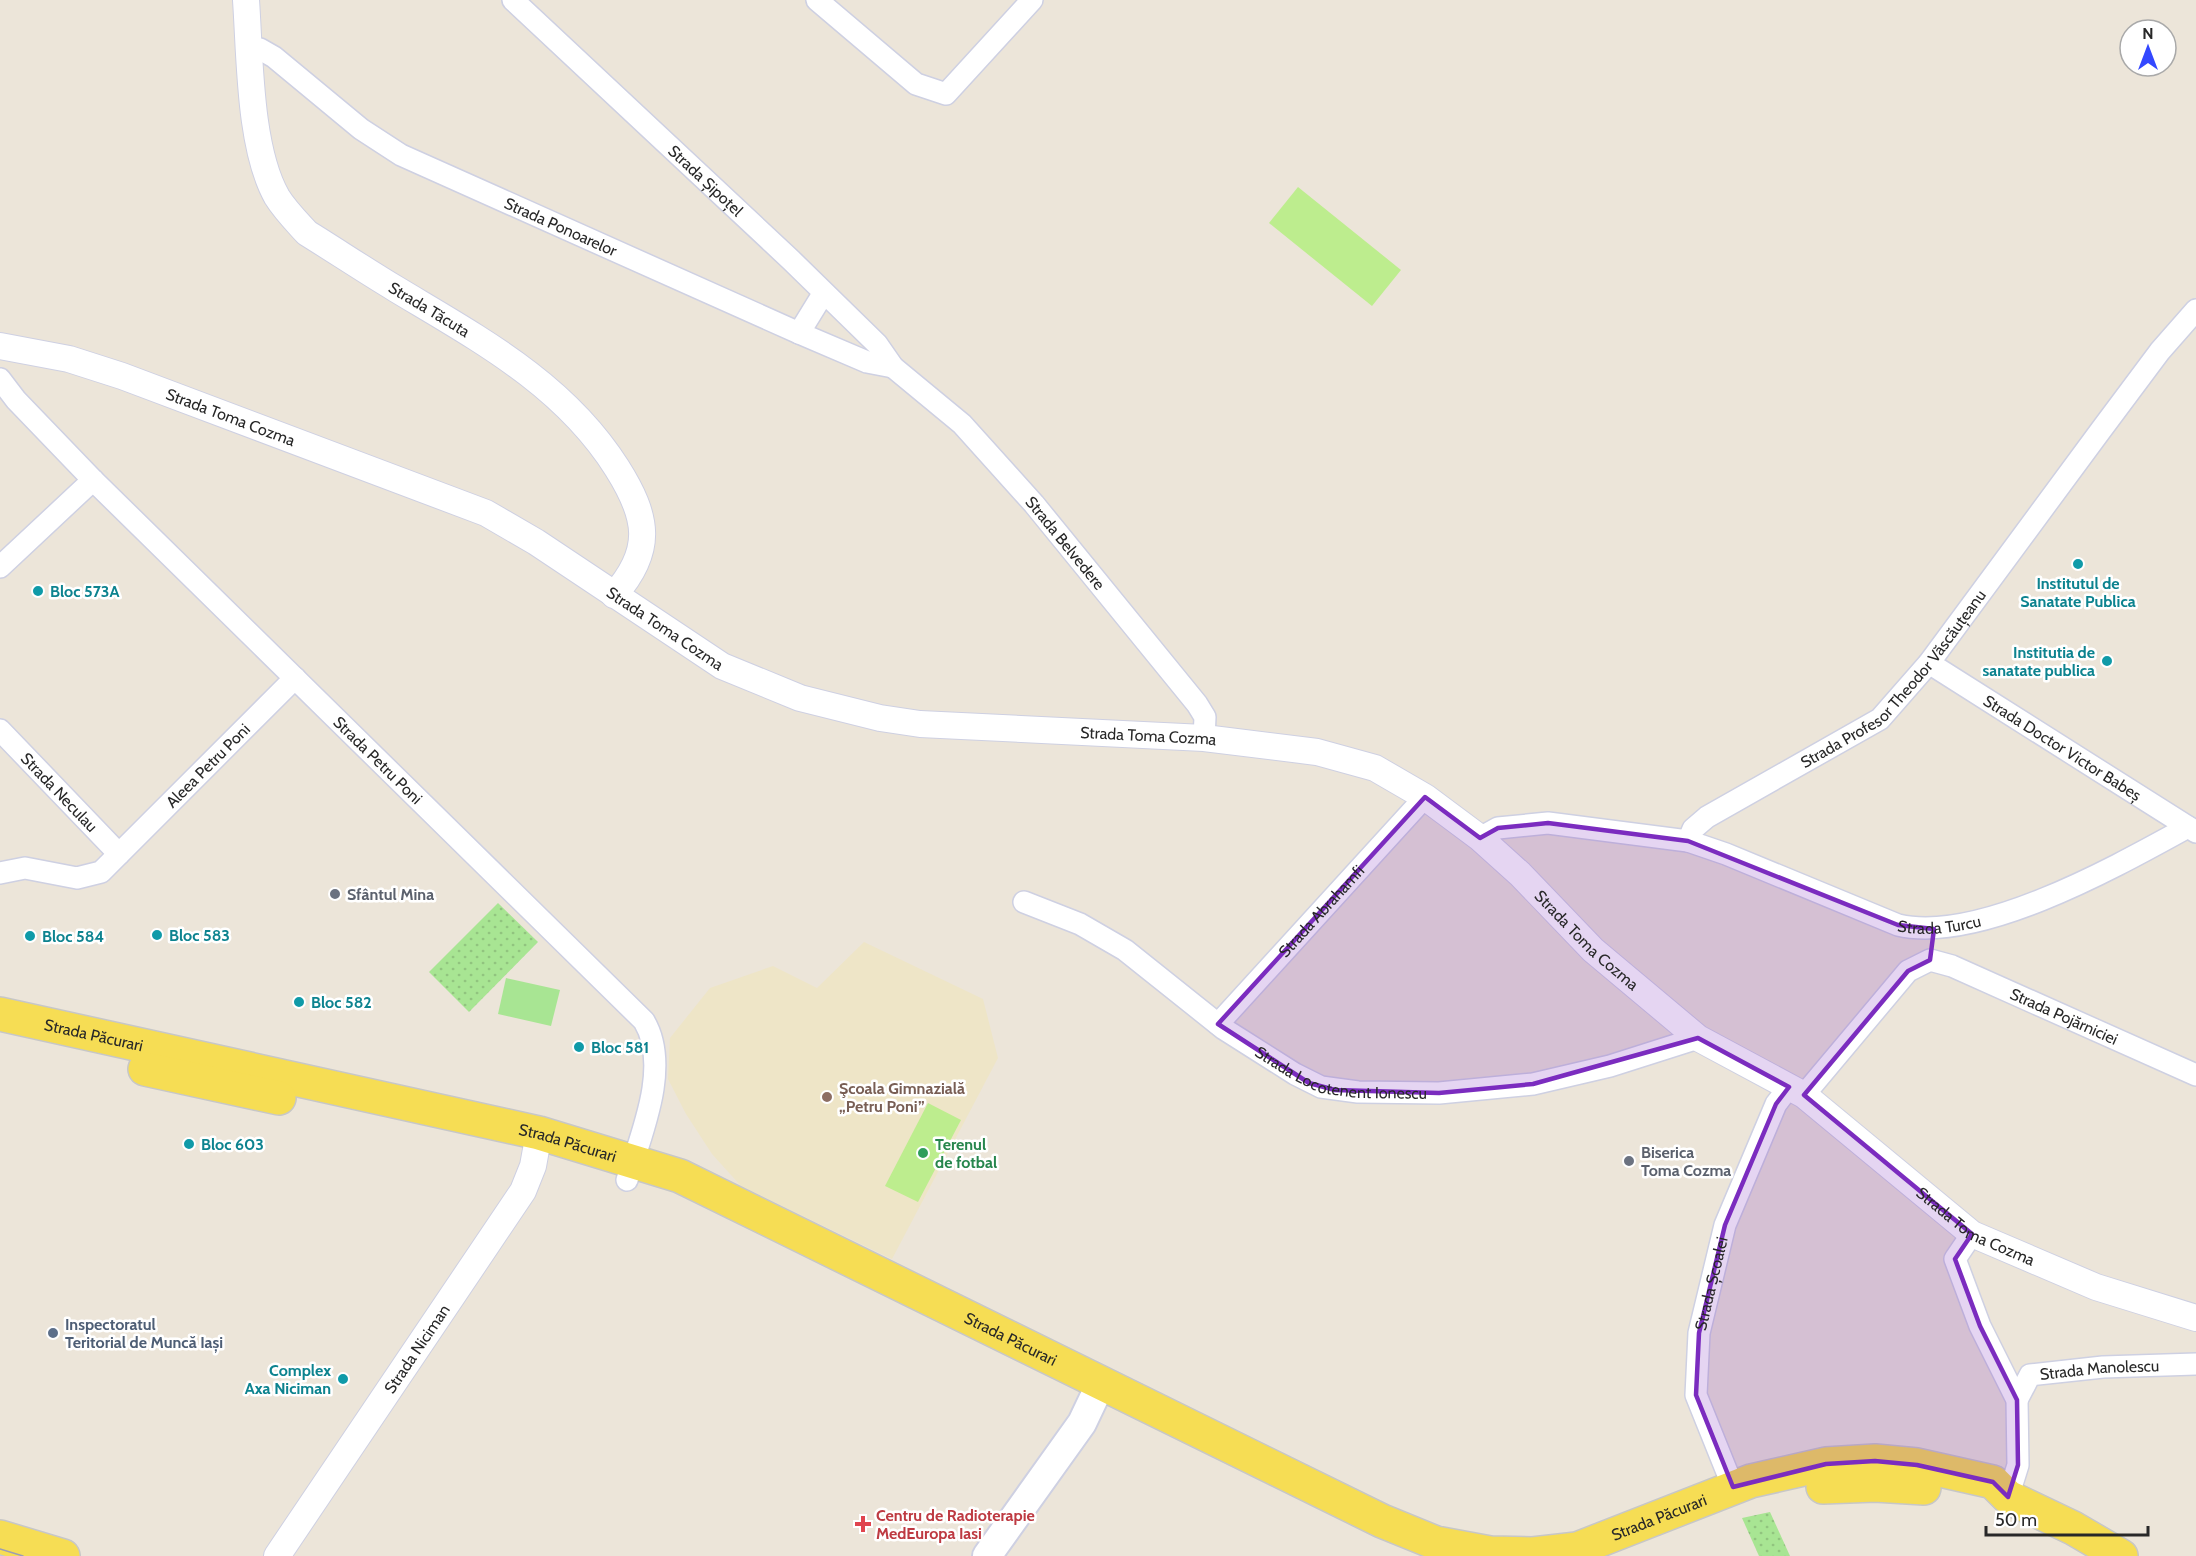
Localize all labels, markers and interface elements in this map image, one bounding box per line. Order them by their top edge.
north arrow [2118,18,2178,78]
text: N [2142,24,2154,43]
street label: Strada Șipoțel [664,141,747,220]
street label: Strada Ponoarelor [501,194,621,261]
street label: Strada Tăcuta [385,278,474,341]
street label: Strada Toma Cozma [163,384,298,450]
street label: Strada Belvedere [1022,492,1109,594]
marker: Institutul de Sanatate Publica [2071,557,2085,571]
place label: Institutul de Sanatate Publica [2020,574,2136,611]
place label: Bloc 573A [50,582,119,601]
street label: Strada Toma Cozma [603,583,727,675]
marker: Bloc 573A [31,584,45,598]
street label: Strada Profesor Theodor Văscăuțeanu [1797,586,1990,772]
place label: Institutia de sanatate publica [1982,643,2095,680]
marker: Institutia de sanatate publica [2100,654,2114,668]
street label: Strada Doctor Victor Babeș [1980,691,2145,806]
street label: Strada Petru Poni [329,712,426,808]
street label: Aleea Petru Poni [162,720,254,812]
street label: Strada Toma Cozma [1080,723,1218,749]
street label: Strada Neculau [17,749,101,836]
street label: Strada Abrahamfi [1275,861,1368,961]
place label: Sfântul Mina [347,885,434,904]
street label: Strada Toma Cozma [1531,886,1643,994]
marker: Sfântul Mina [328,887,342,901]
street label: Strada Turcu [1896,911,1983,938]
place label: Bloc 583 [169,926,230,945]
place label: Bloc 584 [42,927,104,946]
marker: Bloc 583 [150,928,164,942]
marker: Bloc 584 [23,929,37,943]
street label: Strada Pojărniciei [2007,984,2121,1049]
place label: Bloc 582 [311,993,372,1012]
marker: Bloc 582 [292,995,306,1009]
street label: Strada Păcurari [42,1015,145,1055]
place label: Bloc 581 [591,1038,649,1057]
marker: Bloc 581 [572,1040,586,1054]
street label: Strada Locotenent Ionescu [1252,1042,1427,1103]
place label: Şcoala Gimnazială „Petru Poni” [839,1079,965,1116]
marker: Şcoala Gimnazială „Petru Poni” [820,1090,834,1104]
street label: Strada Păcurari [517,1120,619,1166]
place label: Bloc 603 [201,1135,264,1154]
place label: Terenul de fotbal [935,1135,997,1172]
marker: Bloc 603 [182,1137,196,1151]
place label: Biserica Toma Cozma [1641,1143,1731,1180]
marker: Terenul de fotbal [916,1146,930,1160]
marker: Biserica Toma Cozma [1622,1154,1636,1168]
street label: Strada Toma Cozma [1913,1183,2038,1270]
street label: Strada Școalei [1691,1235,1732,1332]
street label: Strada Niciman [380,1301,454,1397]
street label: Strada Păcurari [961,1308,1060,1370]
place label: Inspectoratul Teritorial de Muncă Iași [65,1315,223,1353]
marker: Inspectoratul Teritorial de Muncă Iași [46,1326,60,1340]
street label: Strada Manolescu [2039,1356,2160,1384]
place label: Complex Axa Niciman [245,1361,331,1398]
marker: Complex Axa Niciman [336,1372,350,1386]
street label: Strada Păcurari [1609,1490,1709,1545]
scale bar [1986,1499,2148,1537]
place label: Centru de Radioterapie MedEuropa Iasi [876,1506,1035,1543]
text: 50 m [1995,1509,2037,1531]
marker: Centru de Radioterapie MedEuropa Iasi [854,1515,872,1533]

